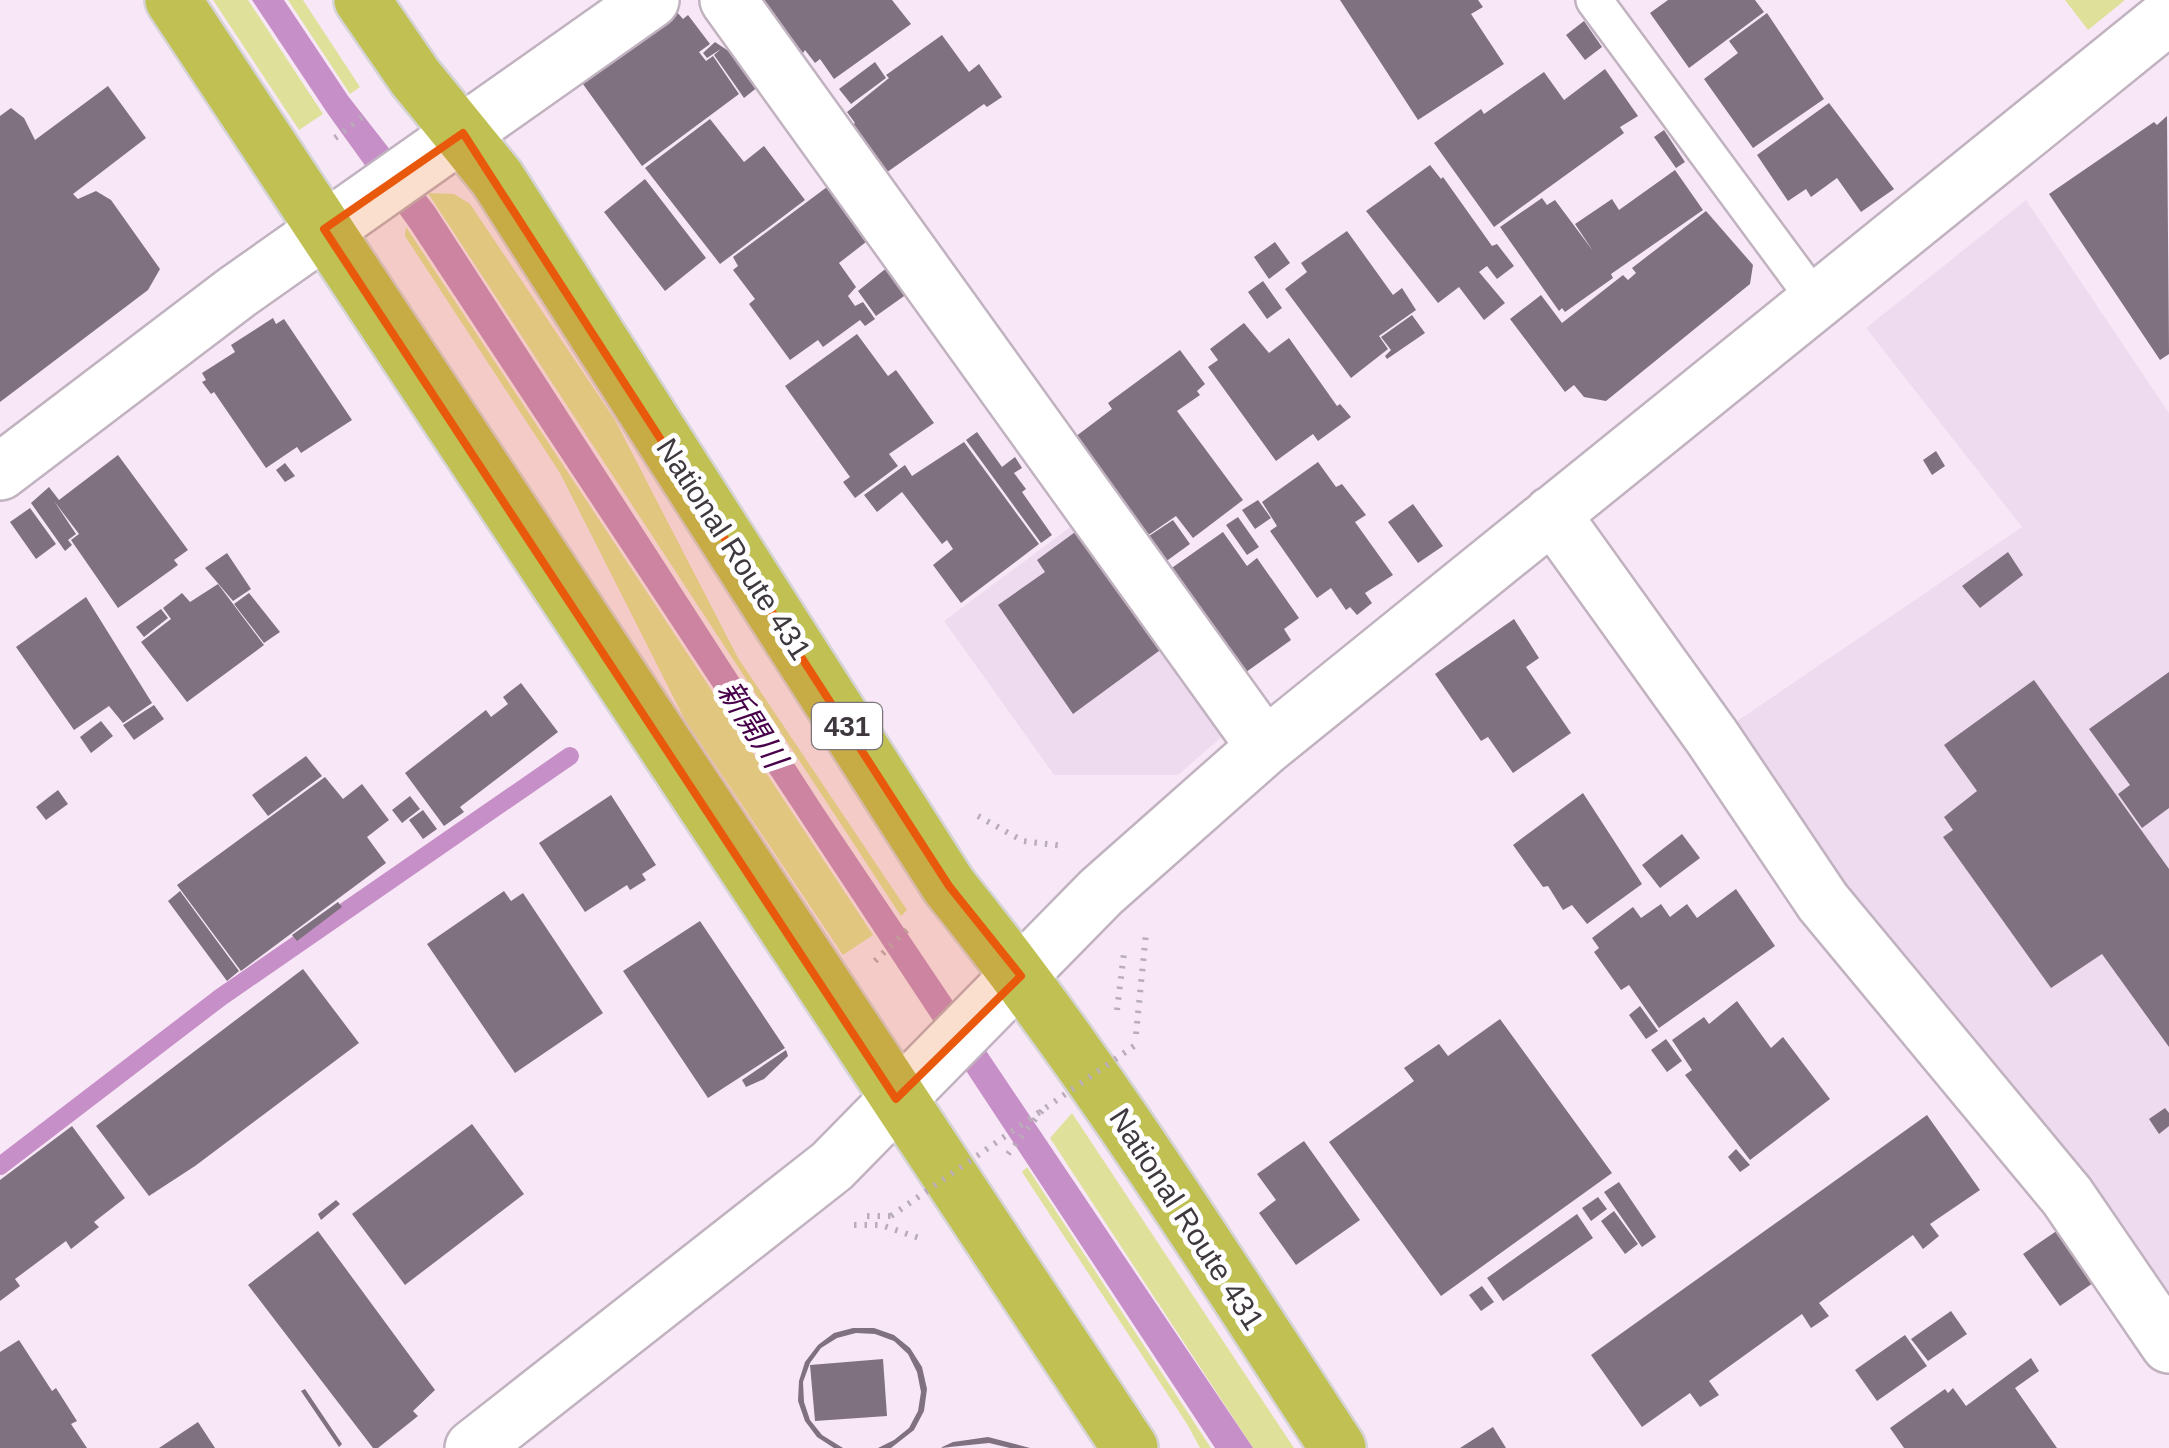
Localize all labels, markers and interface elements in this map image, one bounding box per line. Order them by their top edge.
street label: National Route 431 [650,432,818,666]
water label: 新開川 [711,674,795,777]
road number: 431 [812,703,882,749]
street label: National Route 431 [1103,1102,1271,1336]

